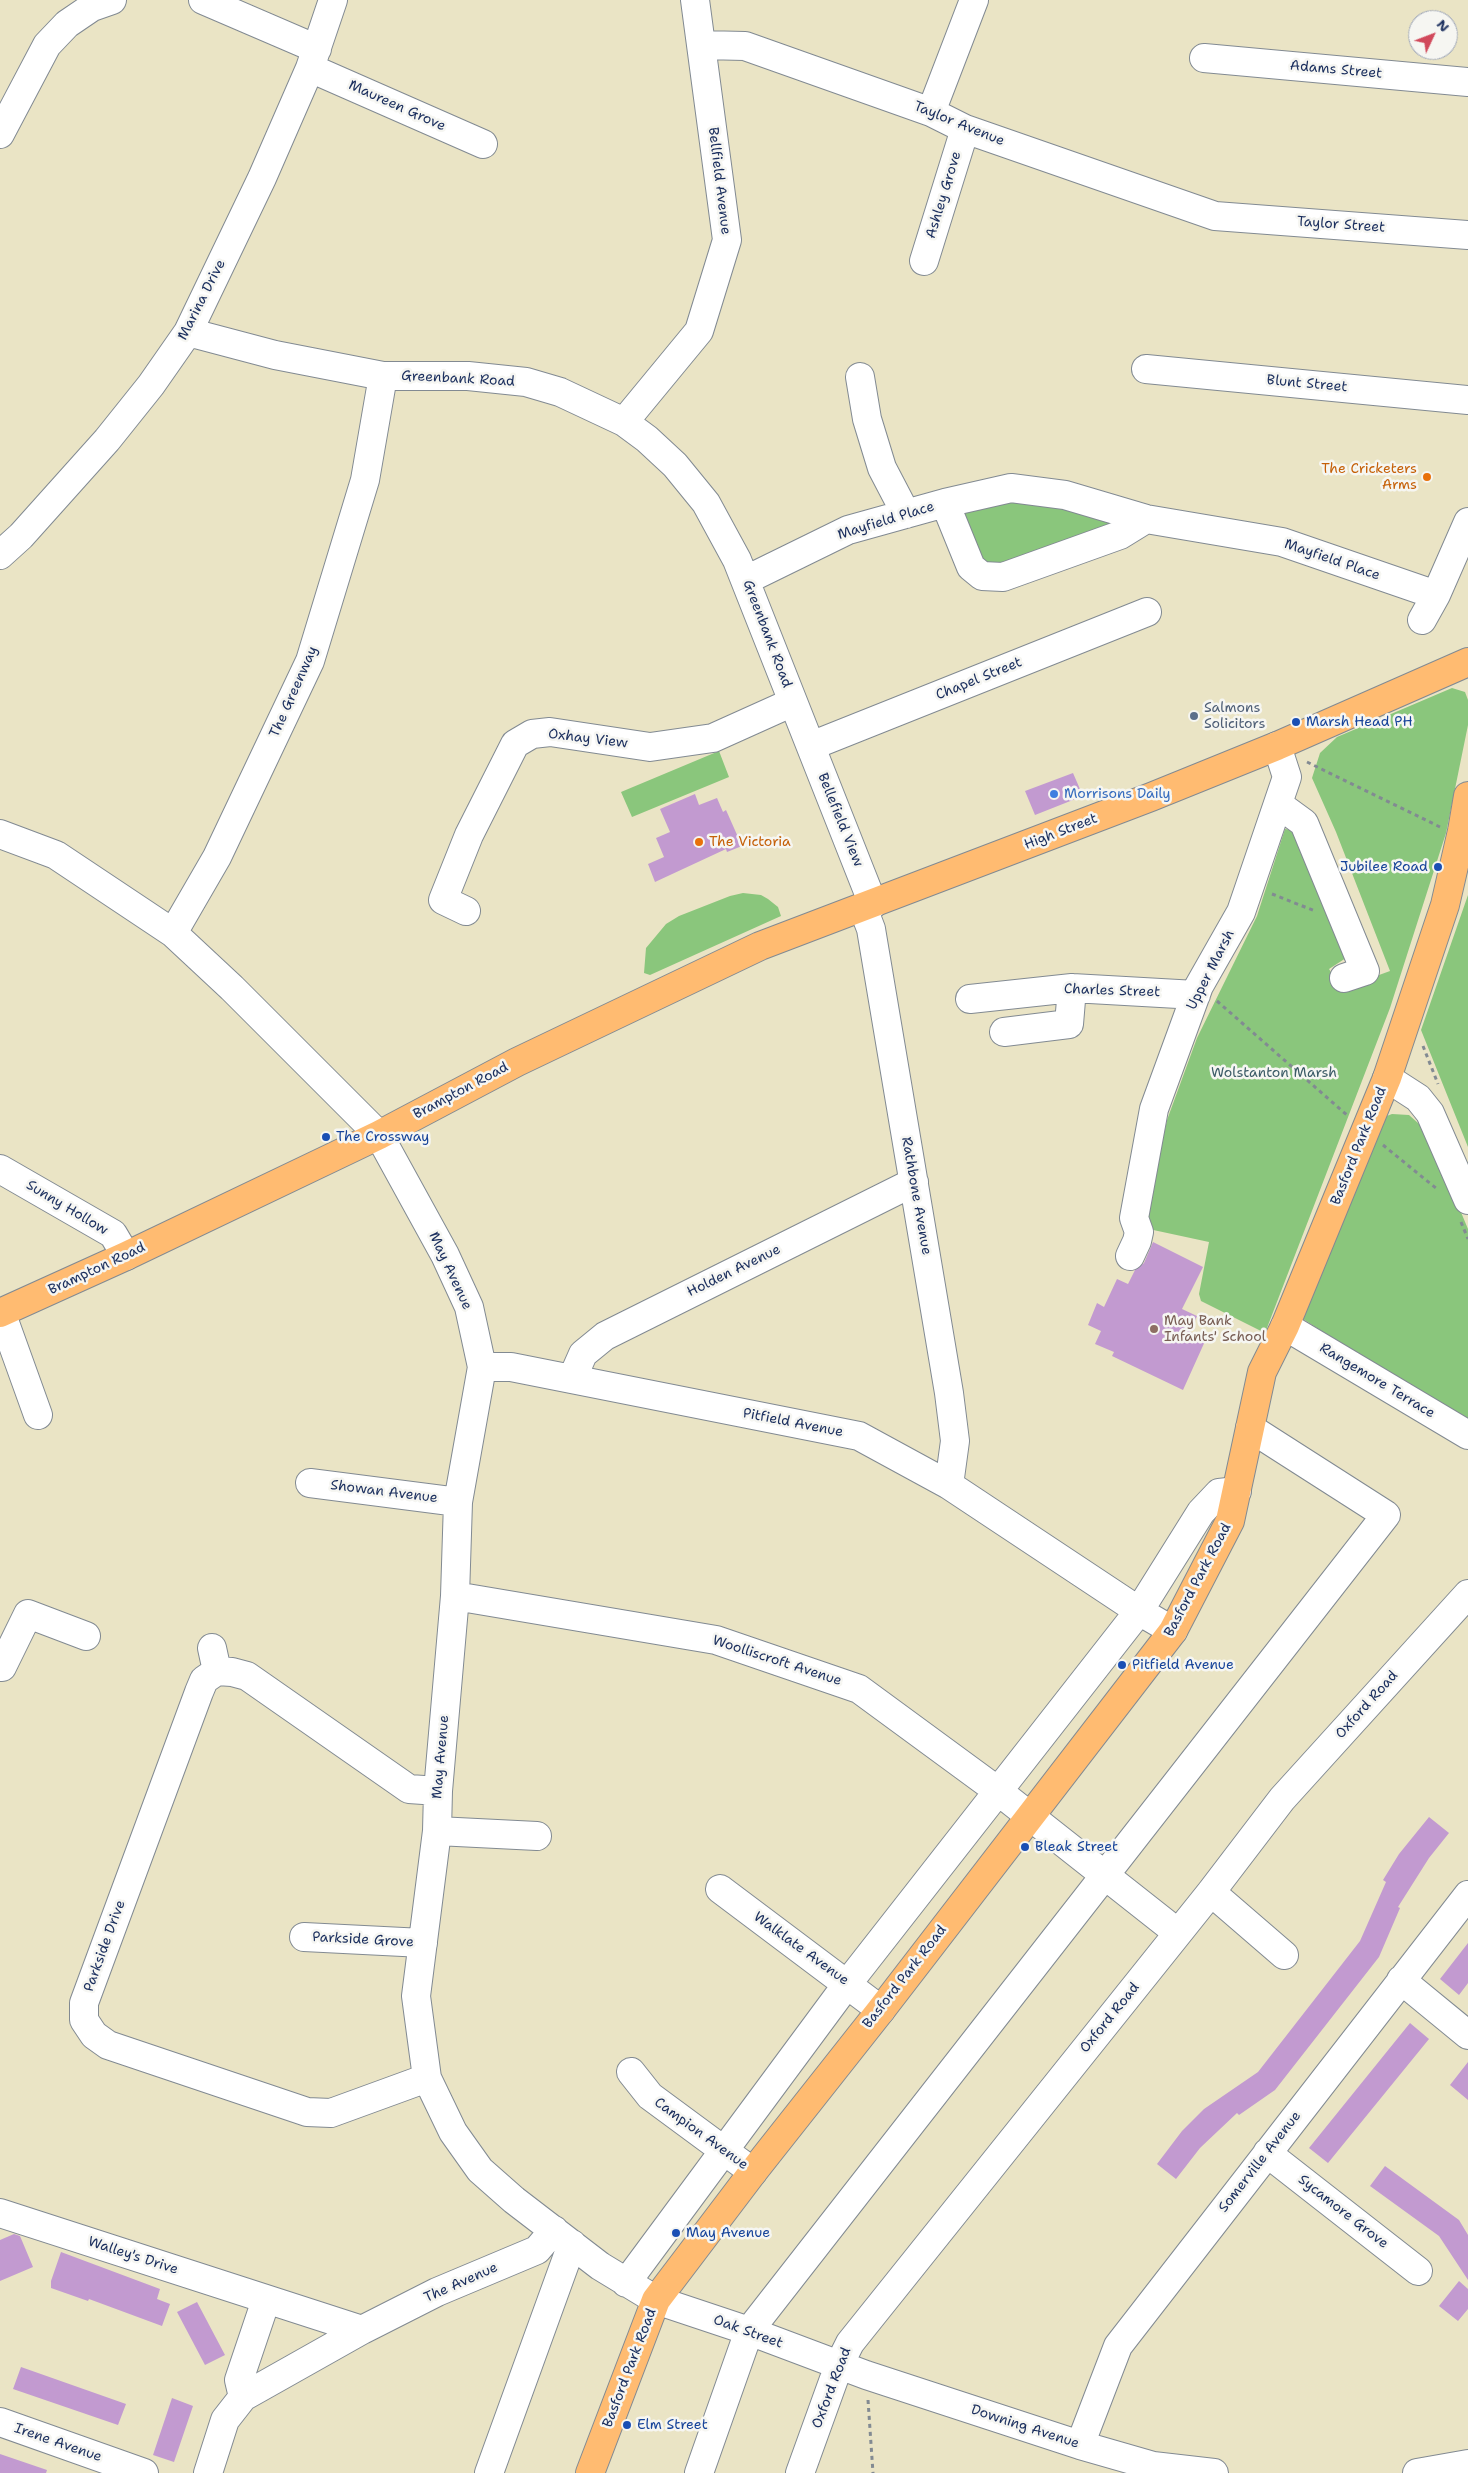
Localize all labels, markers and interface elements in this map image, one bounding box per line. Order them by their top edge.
north arrow [1408,10,1458,60]
text: N [1433,15,1454,36]
street label: Adams Street [1289,58,1383,82]
street label: Maureen Grove [346,77,448,135]
street label: Taylor Avenue [911,98,1007,150]
street label: Bellfield Avenue [704,126,734,236]
street label: Ashley Grove [923,149,965,241]
street label: Taylor Street [1296,214,1386,236]
street label: Marina Drive [175,257,229,343]
street label: Greenbank Road [401,368,515,390]
street label: Blunt Street [1266,372,1348,396]
place label: The Cricketers Arms [1321,461,1417,494]
marker: The Cricketers Arms [1421,471,1433,483]
street label: Mayfield Place [836,498,936,544]
street label: Mayfield Place [1282,536,1382,584]
street label: Greenbank Road [739,578,795,690]
street label: The Greenway [266,644,322,740]
street label: Chapel Street [933,654,1025,704]
place label: Salmons Solicitors [1204,700,1265,732]
marker: Salmons Solicitors [1188,710,1200,722]
place label: Marsh Head PH [1306,714,1413,730]
marker: Marsh Head PH [1290,716,1302,728]
street label: Oxhay View [547,726,629,752]
street label: Bellefield View [814,771,866,869]
place label: Morrisons Daily [1064,786,1171,802]
marker: Morrisons Daily [1048,788,1060,800]
street label: High Street [1022,810,1100,854]
place label: The Victoria [709,834,791,850]
marker: The Victoria [693,836,705,848]
place label: Jubilee Road [1340,859,1428,875]
marker: Jubilee Road [1432,861,1444,873]
street label: Upper Marsh [1184,927,1238,1013]
street label: Charles Street [1064,981,1160,1001]
street label: Brampton Road [411,1059,511,1123]
park label: Wolstanton Marsh [1211,1065,1337,1081]
street label: Basford Park Road [1328,1084,1390,1208]
place label: The Crossway [336,1129,429,1145]
marker: The Crossway [320,1131,332,1143]
street label: Rathbone Avenue [897,1136,935,1256]
street label: Sunny Hollow [23,1177,111,1239]
street label: May Avenue [425,1229,475,1313]
street label: Brampton Road [46,1239,148,1299]
street label: Holden Avenue [685,1241,783,1301]
place label: May Bank Infants' School [1164,1313,1266,1345]
marker: May Bank Infants' School [1148,1323,1160,1335]
street label: Rangemore Terrace [1316,1340,1438,1422]
street label: Pitfield Avenue [741,1405,845,1441]
street label: Showan Avenue [329,1477,439,1507]
street label: Basford Park Road [1161,1520,1235,1640]
street label: Woolliscroft Avenue [710,1632,844,1690]
place label: Pitfield Avenue [1132,1657,1234,1673]
marker: Pitfield Avenue [1116,1659,1128,1671]
street label: Oxford Road [1332,1668,1402,1742]
street label: May Avenue [429,1714,453,1800]
place label: Bleak Street [1035,1839,1118,1855]
marker: Bleak Street [1019,1841,1031,1853]
street label: Parkside Drive [81,1898,129,1994]
street label: Walklate Avenue [750,1909,852,1989]
street label: Basford Park Road [860,1922,950,2032]
street label: Parkside Grove [312,1929,414,1951]
street label: Oxford Road [1077,1980,1143,2056]
street label: Campion Avenue [651,2094,751,2174]
street label: Somerville Avenue [1215,2108,1305,2216]
street label: Sycamore Grove [1295,2172,1391,2252]
place label: May Avenue [686,2225,770,2241]
marker: May Avenue [670,2227,682,2239]
street label: Walley's Drive [86,2234,180,2278]
street label: The Avenue [422,2259,500,2307]
street label: Basford Park Road [600,2306,660,2430]
street label: Oak Street [711,2312,785,2352]
street label: Oxford Road [809,2345,855,2431]
street label: Downing Avenue [969,2402,1081,2452]
place label: Elm Street [637,2417,708,2433]
marker: Elm Street [621,2419,633,2431]
street label: Irene Avenue [12,2420,104,2466]

